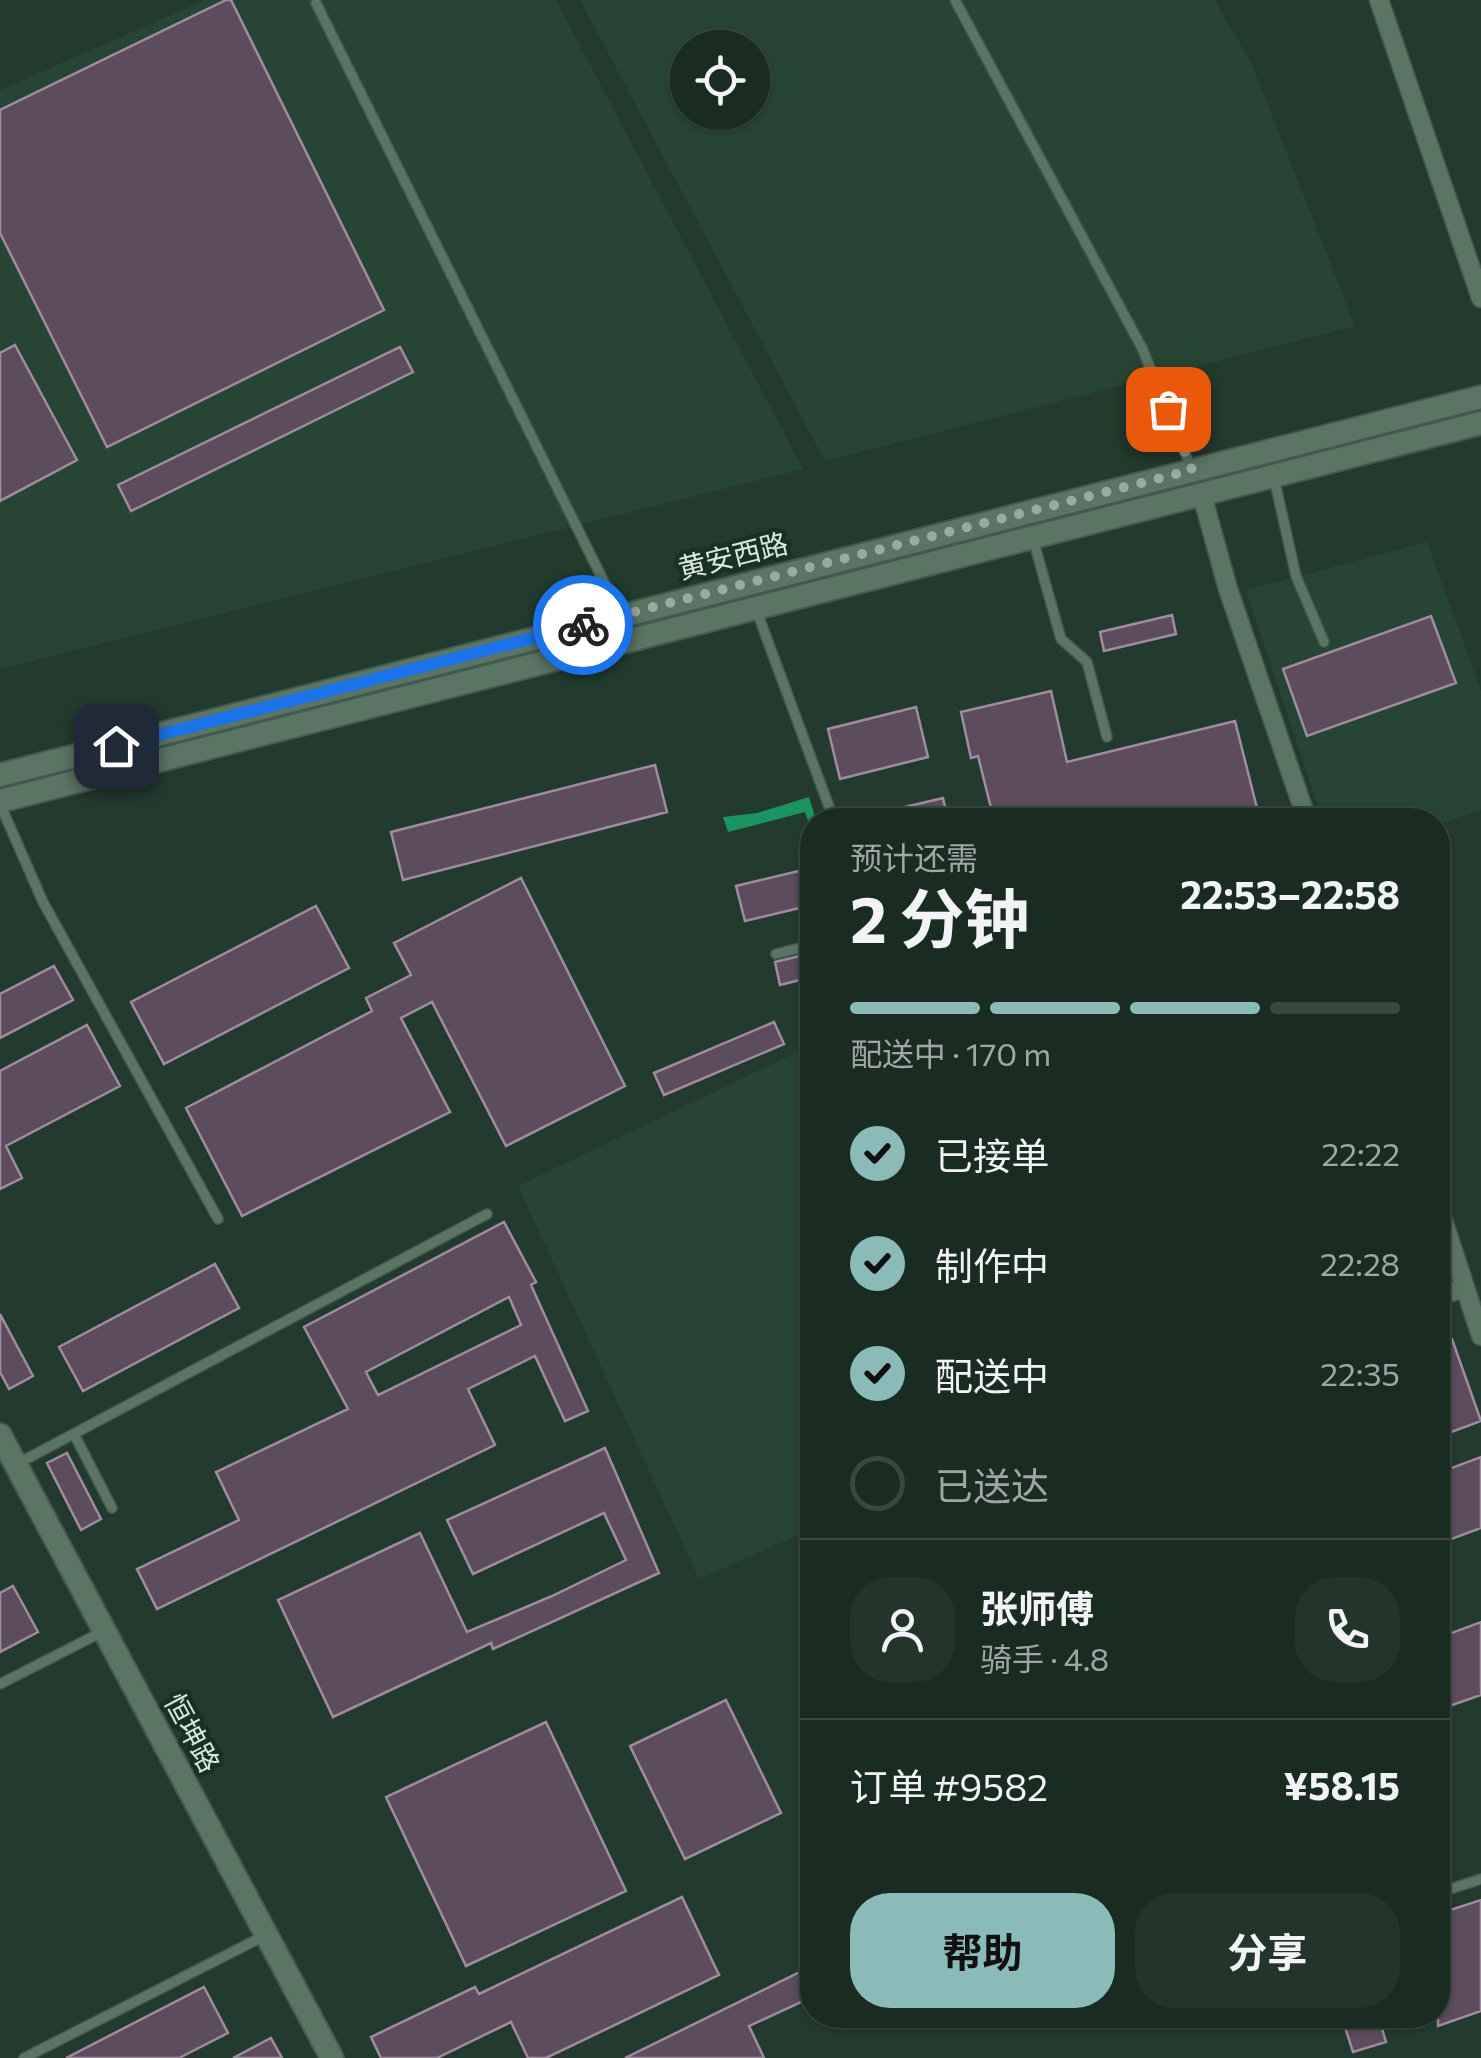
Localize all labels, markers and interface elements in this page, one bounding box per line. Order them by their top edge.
map controls [670,30,770,130]
button: locate [670,30,770,130]
pin [1126,367,1211,452]
icon: bag [1141,382,1196,437]
street label: 黄安西路 [674,525,791,585]
courier [533,575,633,675]
icon: bike [556,598,611,653]
pin [74,704,159,789]
icon: home [89,719,144,774]
text: 预计还需 [850,837,978,877]
text: 22:53–22:58 [1180,870,1400,917]
text: 2 分钟 [850,877,1029,956]
text: 配送中 · 170 m [850,1033,1051,1073]
icon: check [850,1126,905,1181]
text: 已接单 [935,1131,1049,1178]
text: 22:22 [1321,1133,1400,1173]
icon: check [850,1236,905,1291]
text: 制作中 [935,1241,1049,1288]
text: 22:28 [1320,1243,1400,1283]
icon: check [850,1346,905,1401]
text: 配送中 [935,1351,1049,1398]
text: 22:35 [1320,1353,1400,1393]
text: 已送达 [935,1461,1049,1508]
button: person [850,1577,955,1682]
button: phone [1295,1577,1400,1682]
text: 张师傅 [980,1584,1094,1631]
text: 骑手 · 4.8 [980,1638,1109,1678]
street label: 恒坤路 [158,1687,228,1778]
text: ¥58.15 [1284,1761,1400,1808]
text: 订单 #9582 [850,1762,1048,1809]
button: 帮助 [850,1893,1115,2008]
button: 分享 [1135,1893,1400,2008]

